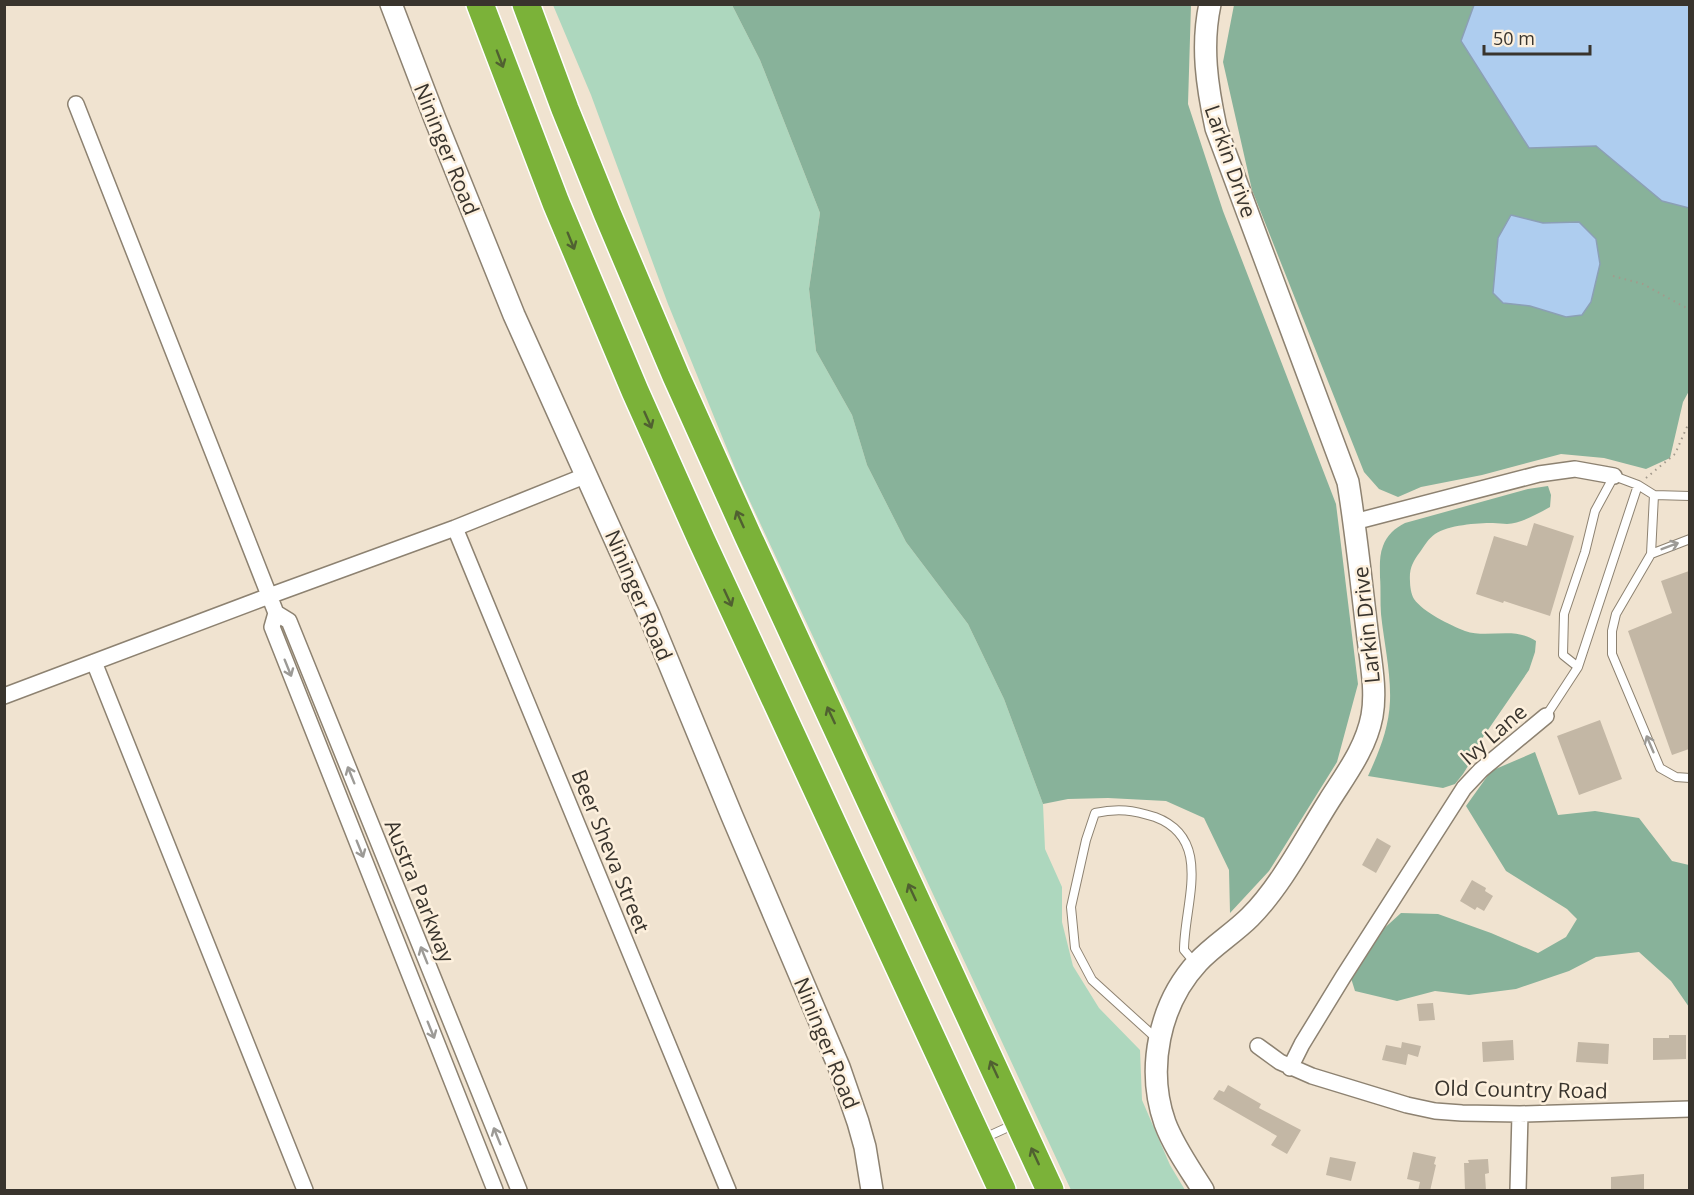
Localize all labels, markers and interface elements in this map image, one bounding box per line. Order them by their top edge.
scale bar [1484,18,1590,56]
text: 50 m [1493,26,1535,50]
one-way arrow [495,50,506,68]
street label: Nininger Road [408,79,486,219]
street label: Larkin Drive [1199,101,1263,221]
one-way arrow [566,231,577,249]
one-way arrow [642,411,654,429]
one-way arrow [734,511,745,529]
street label: Nininger Road [599,525,679,665]
one-way arrow [1661,540,1679,551]
street label: Larkin Drive [1346,565,1386,685]
one-way arrow [723,588,735,606]
one-way arrow [283,658,294,676]
street label: Ivy Lane [1454,697,1532,771]
one-way arrow [824,707,836,725]
one-way arrow [1644,735,1655,753]
street label: Beer Sheva Street [565,765,657,937]
one-way arrow [345,766,356,784]
street label: Austra Parkway [379,815,462,967]
one-way arrow [355,839,366,858]
one-way arrow [906,884,918,902]
one-way arrow [418,947,429,965]
street label: Nininger Road [788,973,866,1113]
one-way arrow [427,1020,438,1039]
one-way arrow [988,1061,1000,1079]
street label: Old Country Road [1434,1073,1608,1105]
one-way arrow [491,1128,502,1146]
one-way arrow [1028,1148,1040,1166]

